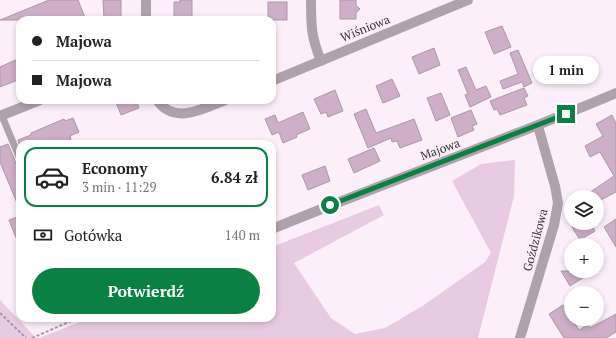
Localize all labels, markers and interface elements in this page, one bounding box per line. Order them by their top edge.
street label: Wiśniowa [338,11,392,45]
text: Majowa [56,31,112,51]
callout: 1 min [533,56,599,84]
text: 1 min [548,61,584,79]
text: Majowa [56,70,112,90]
route end [557,105,575,123]
street label: Majowa [418,135,462,163]
text: Economy [82,158,147,178]
icon: car [34,159,70,195]
text: 6.84 zł [211,167,258,187]
text: 3 min · 11:29 [82,178,156,196]
map controls [564,190,604,326]
button: layers [564,190,604,230]
route start [321,196,339,214]
street label: Goździkowa [519,207,551,273]
icon: cash [32,224,54,246]
text: Gotówka [64,225,122,245]
text: 140 m [225,226,260,244]
button: + [564,238,604,278]
button: Potwierdź [32,268,260,314]
button: − [564,286,604,326]

